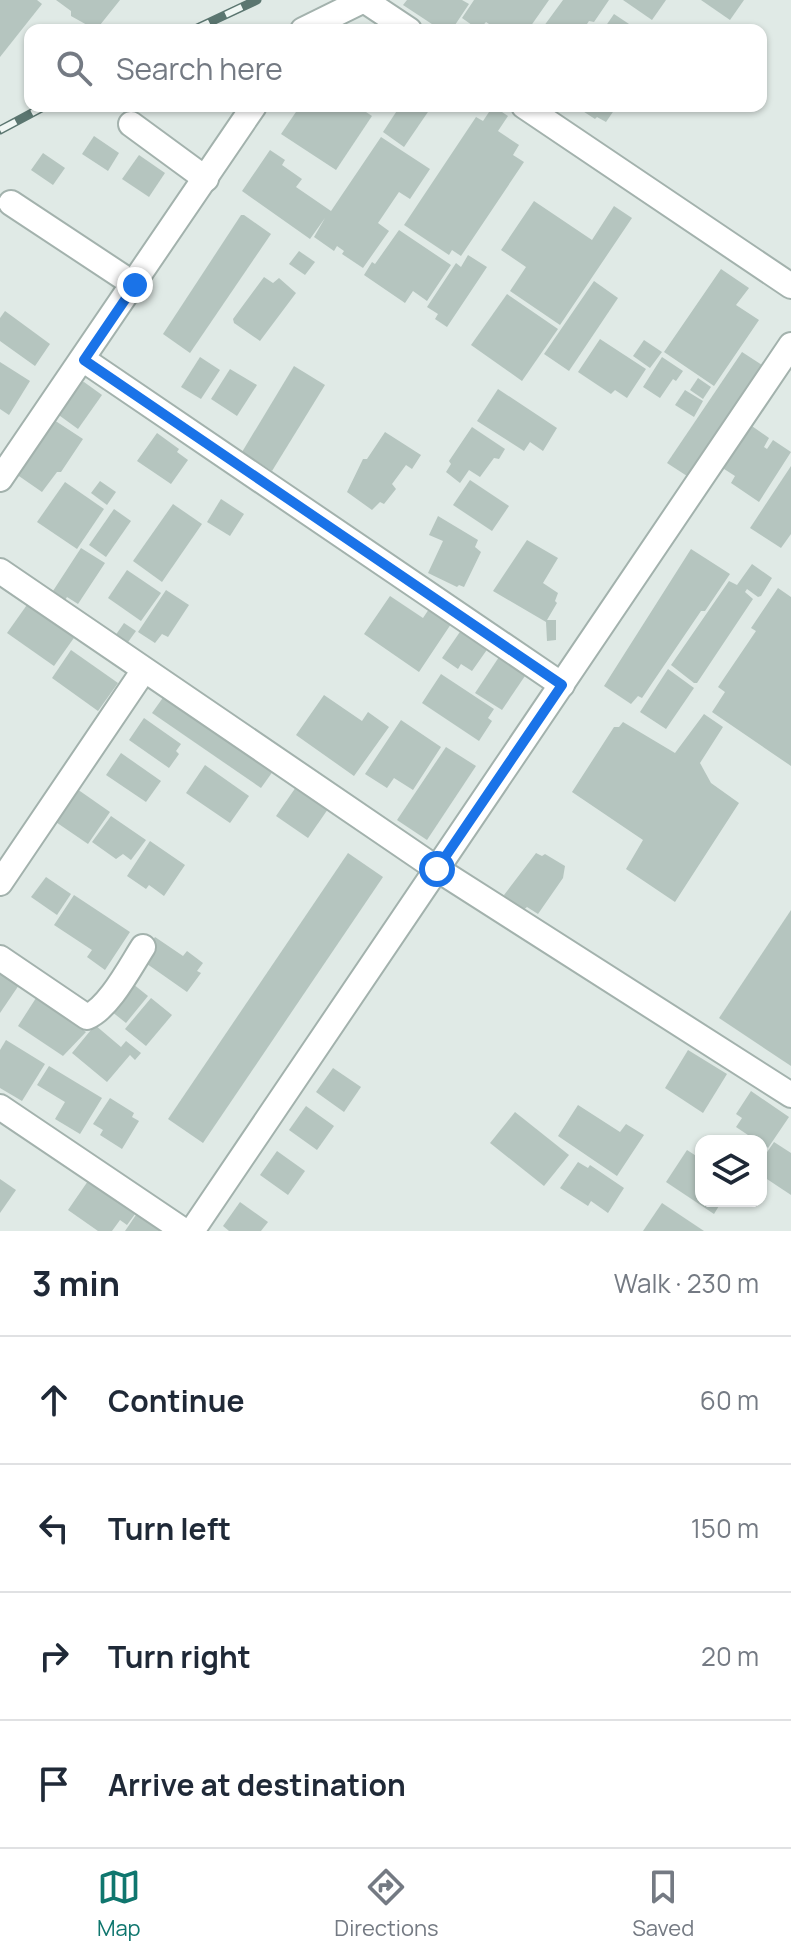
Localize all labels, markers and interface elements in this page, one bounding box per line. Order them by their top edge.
search box [24,24,767,112]
icon: search [52,46,96,90]
text: Search here [116,48,283,89]
route end [117,267,153,303]
route start [419,851,455,887]
map controls [695,1135,767,1207]
button: layers [695,1135,767,1207]
text: 3 min [32,1260,120,1306]
text: Walk · 230 m [614,1265,759,1301]
icon: ahead [32,1378,76,1422]
text: Continue [108,1380,244,1421]
text: 60 m [700,1382,759,1418]
icon: left [32,1506,76,1550]
text: Turn left [108,1508,231,1549]
text: 150 m [691,1510,759,1546]
icon: right [32,1634,76,1678]
text: Turn right [108,1636,251,1677]
text: 20 m [701,1638,759,1674]
icon: arrive [32,1762,76,1806]
text: Arrive at destination [108,1764,406,1805]
tab: Map [97,1865,141,1943]
tab: Directions [334,1865,439,1943]
tab: Saved [632,1865,694,1943]

